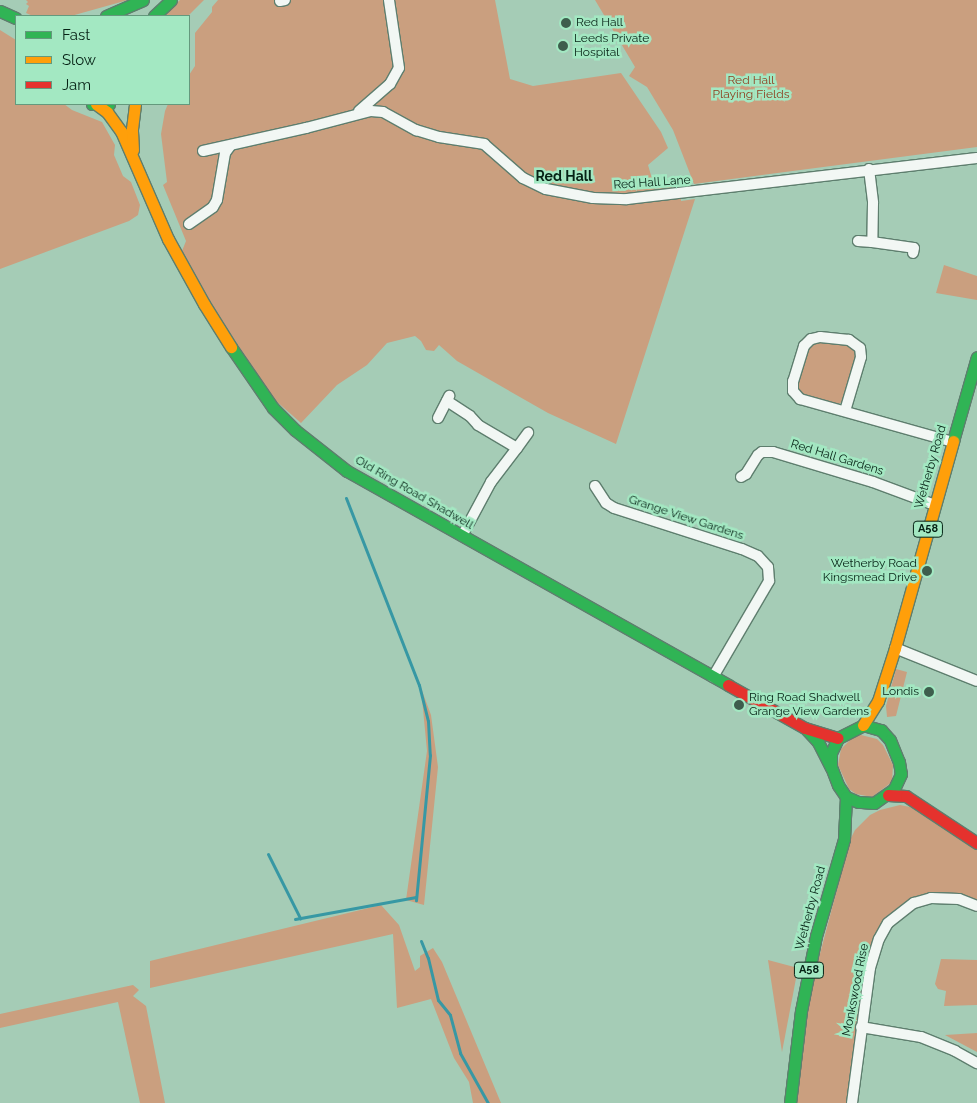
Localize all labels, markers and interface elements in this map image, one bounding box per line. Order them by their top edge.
legend [15,15,190,105]
place label: Red Hall [576,16,623,30]
marker: Red Hall [560,17,572,29]
text: Fast [62,26,90,44]
place label: Leeds Private Hospital [574,32,649,60]
marker: Leeds Private Hospital [556,39,570,53]
text: Slow [62,51,96,69]
park label: Red Hall Playing Fields [713,74,789,102]
text: Jam [62,76,91,94]
district label: Red Hall [535,168,593,184]
street label: Red Hall Lane [613,173,691,193]
street label: Wetherby Road [912,423,950,511]
street label: Red Hall Gardens [789,437,885,479]
street label: Old Ring Road Shadwell [352,453,476,533]
street label: Grange View Gardens [626,492,746,544]
road number: A58 [912,520,944,538]
place label: Wetherby Road Kingsmead Drive [823,557,917,585]
marker: Wetherby Road Kingsmead Drive [921,565,933,577]
place label: Londis [882,685,919,699]
marker: Londis [923,686,935,698]
place label: Ring Road Shadwell Grange View Gardens [749,691,870,719]
marker: Ring Road Shadwell Grange View Gardens [733,699,745,711]
street label: Wetherby Road [793,864,829,952]
street label: Monkswood Rise [840,942,872,1038]
road number: A58 [793,962,825,978]

